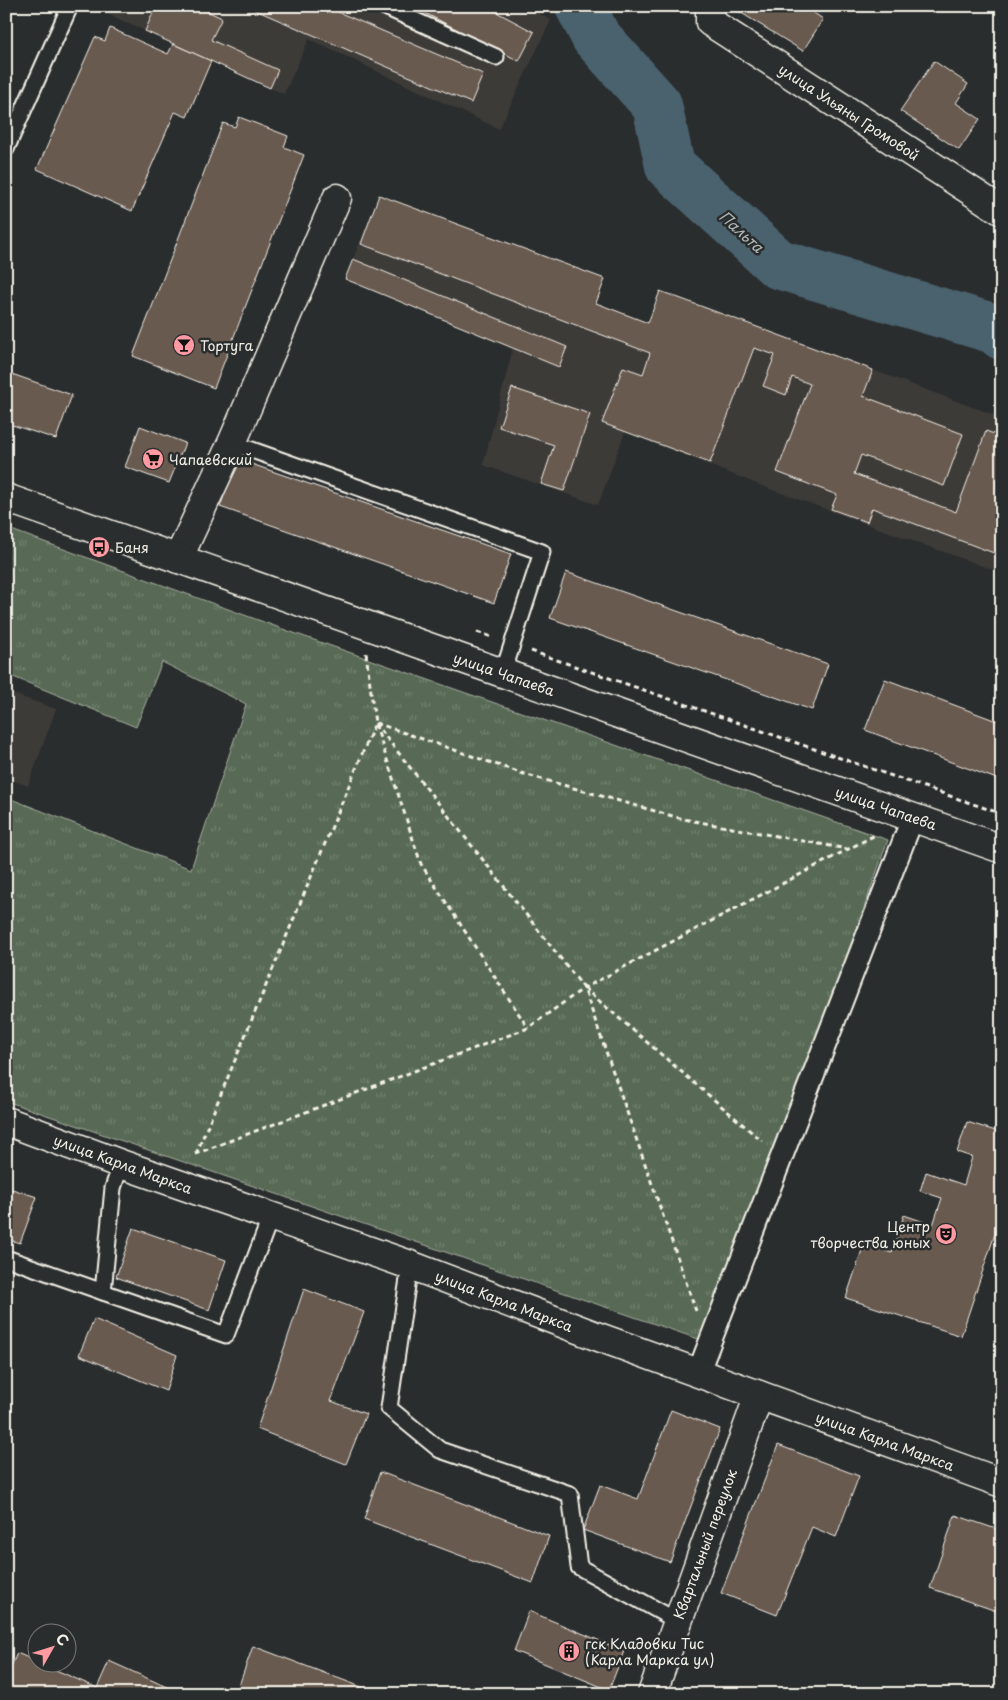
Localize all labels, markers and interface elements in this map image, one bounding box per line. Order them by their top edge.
street label: улица Ульяны Громовой [775,59,923,165]
water label: Пальта [715,205,770,258]
bar icon: Тортуга [172,333,196,357]
place label: Тортуга [200,335,253,356]
supermarket icon: Чапаевский [141,447,165,471]
place label: Чапаевский [169,449,252,470]
bus stop icon: Баня [87,535,111,559]
place label: Баня [115,537,149,558]
street label: улица Чапаева [451,647,558,701]
street label: улица Чапаева [833,781,940,835]
street label: улица Карла Маркса [51,1129,195,1199]
place label: Центр творчества юных [810,1216,930,1253]
theatre icon: Центр творчества юных [934,1222,958,1246]
street label: улица Карла Маркса [432,1265,576,1337]
street label: улица Карла Маркса [813,1406,957,1476]
street label: Квартальный переулок [668,1465,742,1622]
north arrow [28,1622,78,1672]
text: С [51,1629,74,1650]
place label: гск Кладовки Тис (Карла Маркса ул) [585,1633,714,1670]
building icon: гск Кладовки Тис (Карла Маркса ул) [557,1639,581,1663]

